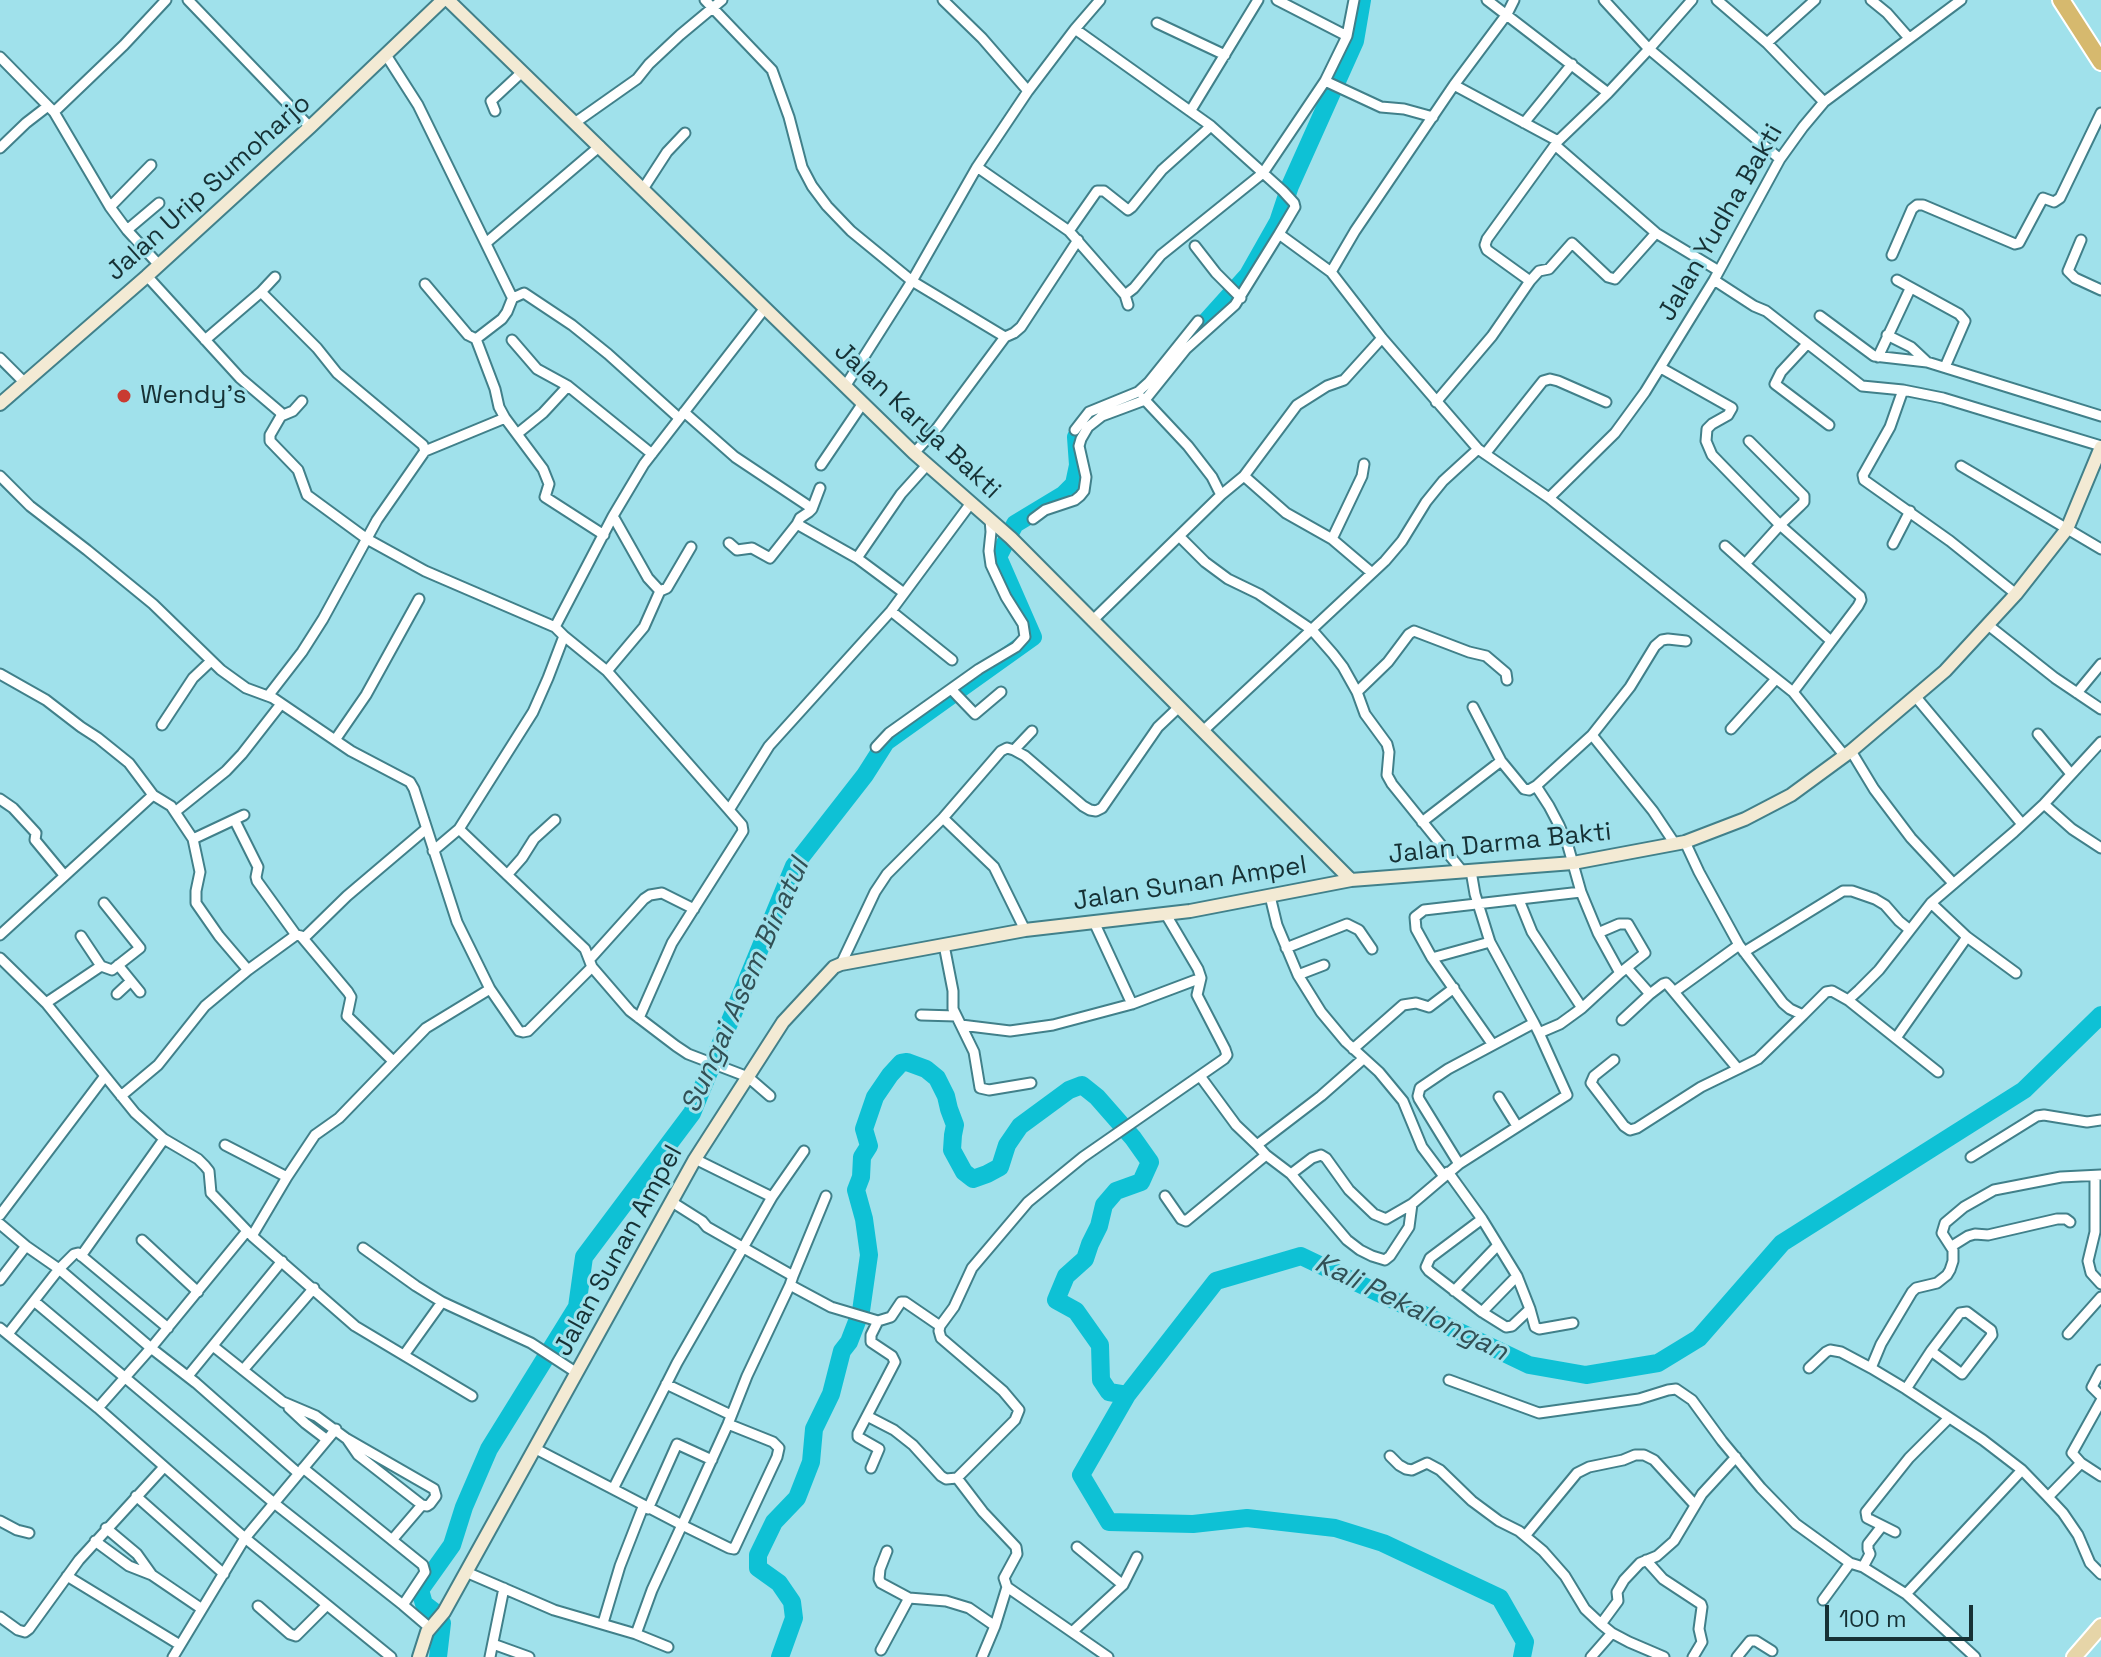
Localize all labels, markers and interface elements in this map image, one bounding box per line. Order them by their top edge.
street label: Jalan Urip Sumoharjo [100,88,318,288]
street label: Jalan Yudha Bakti [1652,119,1790,327]
street label: Jalan Karya Bakti [827,336,1007,506]
place label: Wendy’s [140,380,247,412]
marker: Wendy’s [115,387,133,405]
street label: Jalan Darma Bakti [1387,817,1613,871]
street label: Jalan Sunan Ampel [1071,850,1309,918]
water label: Sungai Asem Binatul [675,854,817,1118]
street label: Jalan Sunan Ampel [548,1140,690,1362]
water label: Kali Pekalongan [1309,1247,1513,1369]
scale bar [1829,1589,1977,1639]
text: 100 m [1839,1603,1907,1634]

